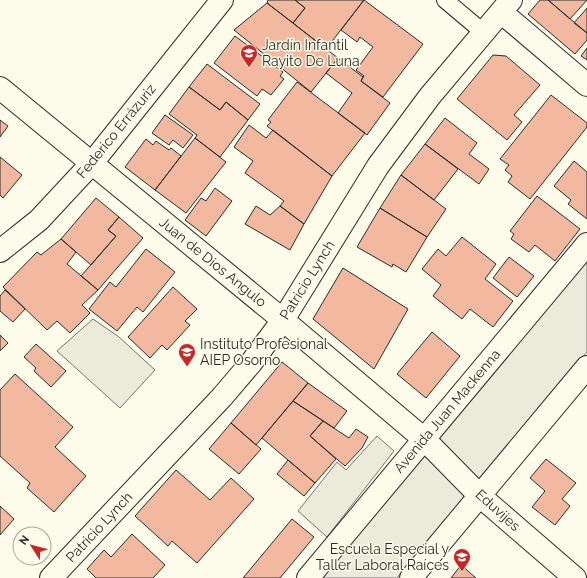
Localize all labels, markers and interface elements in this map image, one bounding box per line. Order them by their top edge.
place label: Jardín Infantil Rayito De Luna [262,37,360,69]
school or university icon: Jardín Infantil Rayito De Luna [239,43,259,68]
street label: Federico Errázuriz [73,81,159,181]
street label: Juan de Dios Angulo [156,214,270,310]
street label: Patricio Lynch [276,238,338,322]
place label: Instituto Profesional AIEP Osorno [200,336,328,368]
school or university icon: Instituto Profesional AIEP Osorno [177,342,197,367]
street label: Avenida Juan Mackenna [391,346,503,476]
street label: Eduvijes [473,486,524,534]
street label: Patricio Lynch [62,489,136,565]
north arrow [12,526,52,566]
text: N [17,533,32,548]
place label: Escuela Especial y Taller Laboral Raíces [316,541,449,573]
school or university icon: Escuela Especial y Taller Laboral Raíces [452,547,472,572]

